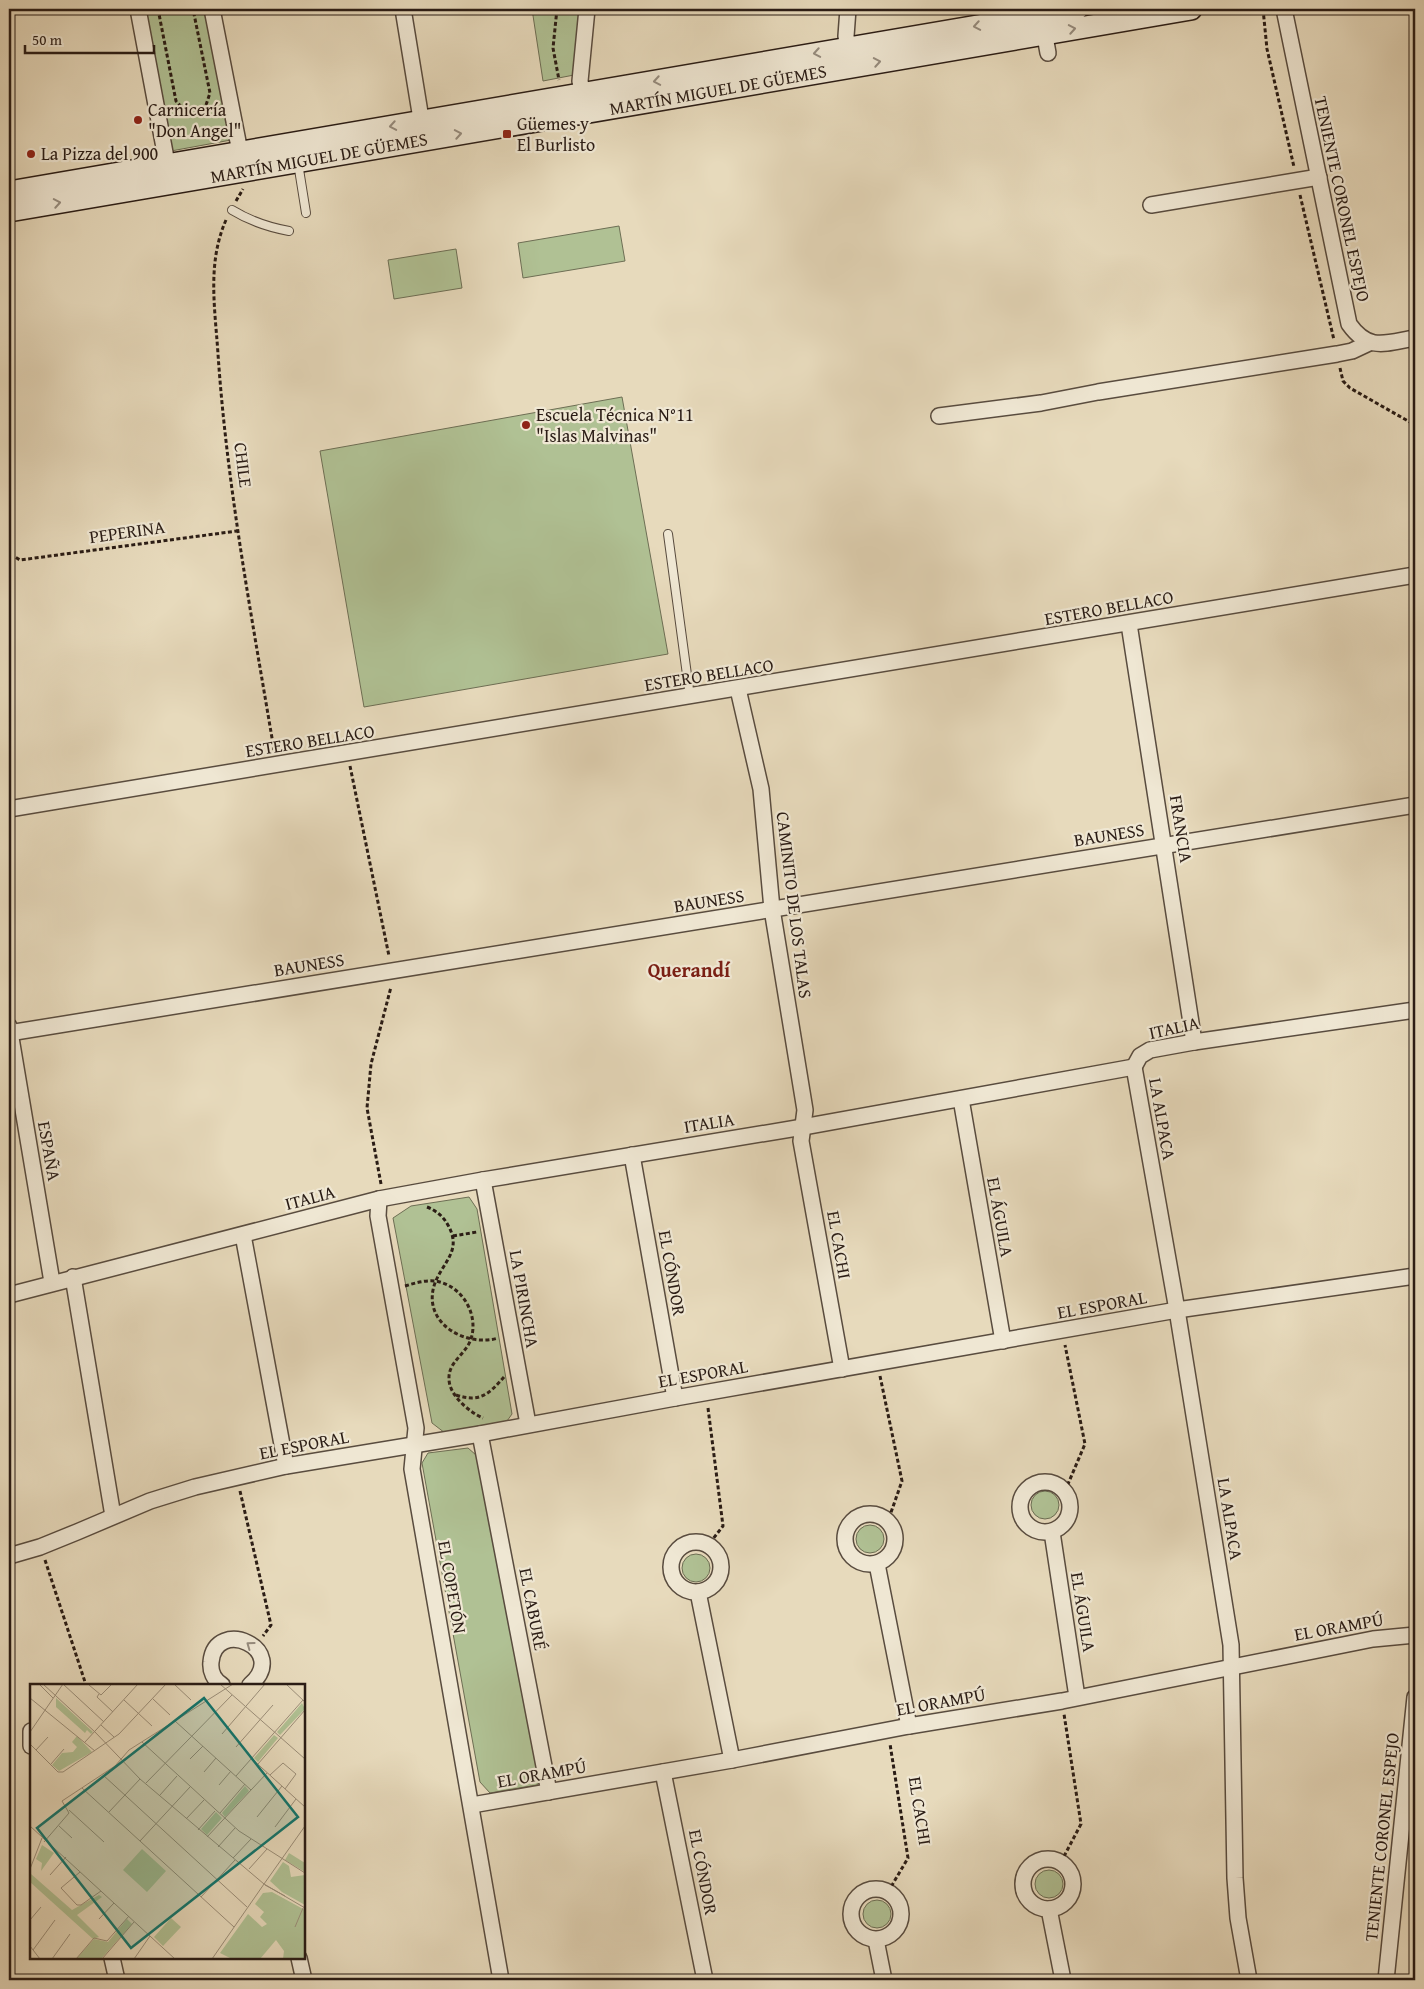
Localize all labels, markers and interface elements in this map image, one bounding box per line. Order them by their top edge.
one-way arrow [973,20,981,30]
scale bar [25,22,154,54]
one-way arrow [1068,25,1076,35]
text: 50 m [32,29,63,50]
one-way arrow [812,48,821,58]
street label: MARTÍN MIGUEL DE GÜEMES [607,57,829,122]
one-way arrow [873,58,882,68]
one-way arrow [652,75,661,85]
street label: TENIENTE CORONEL ESPEJO [1308,94,1377,304]
place label: Carnicería "Don Angel" [148,96,242,144]
place label: Güemes y El Burlisto [517,110,595,158]
marker: Carnicería "Don Angel" [132,114,144,126]
one-way arrow [389,121,397,131]
street label: MARTÍN MIGUEL DE GÜEMES [208,125,430,190]
marker: Güemes y El Burlisto [501,128,513,140]
one-way arrow [454,130,463,140]
place label: La Pizza del 900 [41,140,159,167]
marker: La Pizza del 900 [25,148,37,160]
one-way arrow [52,198,61,208]
place label: Escuela Técnica N°11 "Islas Malvinas" [536,401,694,449]
marker: Escuela Técnica N°11 "Islas Malvinas" [520,419,532,431]
street label: CHILE [227,441,260,489]
street label: PEPERINA [87,513,167,550]
street label: ESTERO BELLACO [1042,583,1176,632]
street label: ESTERO BELLACO [642,651,776,698]
street label: ESTERO BELLACO [243,717,377,764]
street label: FRANCIA [1163,793,1200,865]
street label: CAMINITO DE LOS TALAS [770,810,819,1000]
street label: BAUNESS [1072,816,1146,853]
street label: BAUNESS [672,882,746,919]
street label: BAUNESS [272,946,346,983]
district label: Querandí [648,955,731,984]
street label: ITALIA [1146,1009,1202,1046]
street label: LA ALPACA [1142,1076,1183,1162]
street label: ITALIA [682,1105,736,1140]
street label: ESPAÑA [31,1119,68,1183]
street label: EL ÁGUILA [980,1175,1021,1259]
street label: ITALIA [282,1178,338,1217]
street label: EL CACHI [820,1209,859,1281]
street label: EL CÓNDOR [652,1228,693,1319]
street label: LA PIRINCHA [503,1248,546,1350]
street label: EL ESPORAL [1055,1283,1149,1326]
street label: EL ESPORAL [656,1352,750,1395]
street label: EL ESPORAL [257,1423,351,1466]
street label: LA ALPACA [1211,1476,1250,1562]
street label: EL COPETÓN [431,1538,474,1636]
street label: EL CABURÉ [512,1565,555,1652]
street label: EL ÁGUILA [1064,1570,1103,1654]
street label: EL ORAMPÚ [1292,1605,1386,1648]
one-way arrow [246,1642,256,1651]
street label: EL ORAMPÚ [894,1680,988,1723]
inset map [30,1684,305,1959]
street label: TENIENTE CORONEL ESPEJO [1357,1731,1406,1943]
street label: EL ORAMPÚ [495,1752,589,1795]
street label: EL CACHI [902,1775,939,1847]
street label: EL CÓNDOR [682,1827,725,1918]

